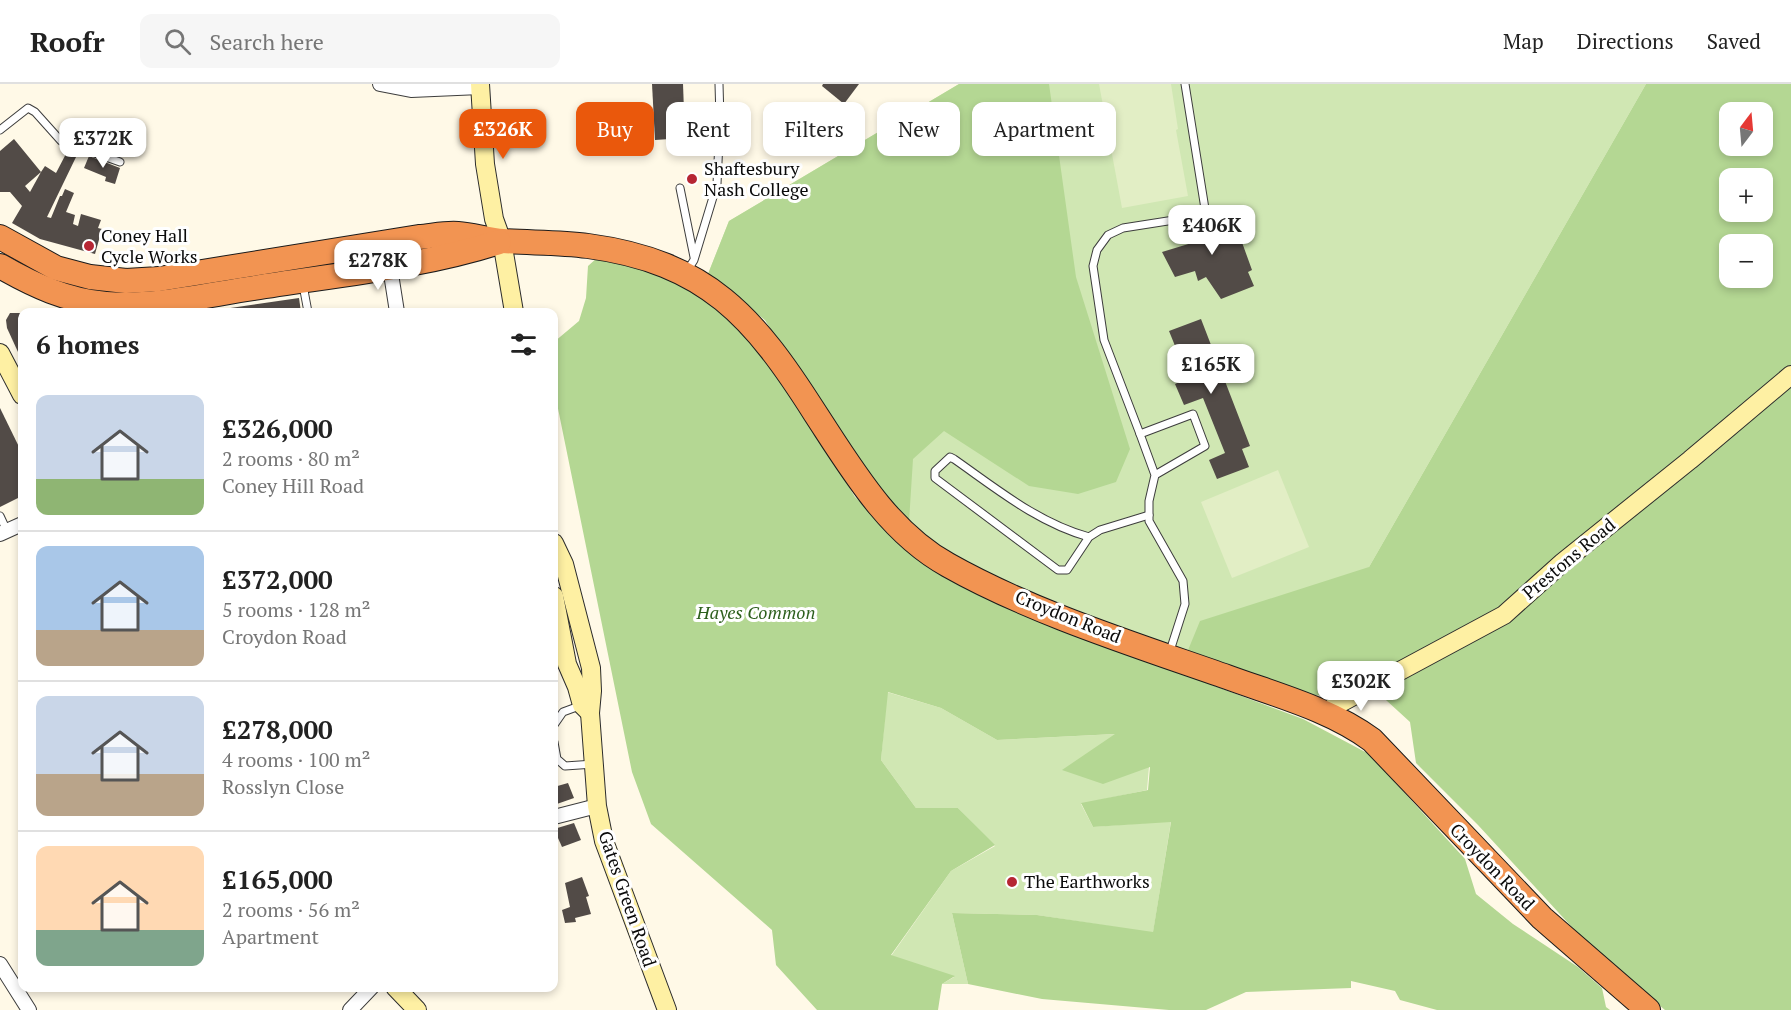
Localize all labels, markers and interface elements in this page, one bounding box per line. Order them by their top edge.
search box [140,14,560,68]
text: Roofr [30,23,104,60]
icon: search [161,25,194,58]
text: Search here [209,27,324,56]
text: Map [1503,27,1544,55]
text: Directions [1577,27,1674,55]
text: Saved [1707,27,1761,55]
chip: Buy [576,102,654,156]
chip: Rent [666,102,751,156]
chip: Filters [763,102,865,156]
chip: New [877,102,960,156]
chip: Apartment [972,102,1116,156]
north arrow [1719,102,1773,156]
map controls [1719,102,1773,288]
pin: £326K [461,109,545,160]
text: £326K [473,115,533,142]
pin: £372K [61,118,145,169]
text: £372K [73,124,133,151]
place label: Shaftesbury Nash College [704,156,809,201]
button: + [1719,168,1773,222]
marker: Shaftesbury Nash College [685,172,699,186]
pin: £406K [1170,205,1254,256]
text: £406K [1182,211,1242,238]
place label: Coney Hall Cycle Works [101,223,198,268]
button: − [1719,234,1773,288]
marker: Coney Hall Cycle Works [82,239,96,253]
pin: £278K [336,240,420,291]
text: £278K [348,246,408,273]
text: 6 homes [36,327,140,361]
icon: filters [507,328,540,361]
pin: £165K [1169,344,1253,395]
text: £165K [1181,350,1241,377]
text: £326,000 [222,411,333,445]
icon: home [84,419,156,491]
text: 2 rooms · 80 m² [222,445,360,472]
text: Coney Hill Road [222,472,364,499]
street label: Prestons Road [1517,512,1620,604]
text: £372,000 [222,562,333,596]
icon: home [84,570,156,642]
street label: Croydon Road [1012,584,1125,648]
text: 5 rooms · 128 m² [222,596,370,623]
park label: Hayes Common [696,600,815,624]
text: Croydon Road [222,623,347,650]
pin: £302K [1319,661,1403,712]
text: £302K [1331,667,1391,694]
text: £278,000 [222,712,333,746]
icon: home [84,720,156,792]
text: 4 rooms · 100 m² [222,746,370,773]
text: Rosslyn Close [222,773,344,800]
street label: Croydon Road [1445,818,1540,915]
street label: Gates Green Road [593,828,662,970]
text: £165,000 [222,862,333,896]
place label: The Earthworks [1024,869,1150,893]
icon: home [84,870,156,942]
marker: The Earthworks [1005,875,1019,889]
text: 2 rooms · 56 m² [222,896,360,923]
text: Apartment [222,923,319,950]

